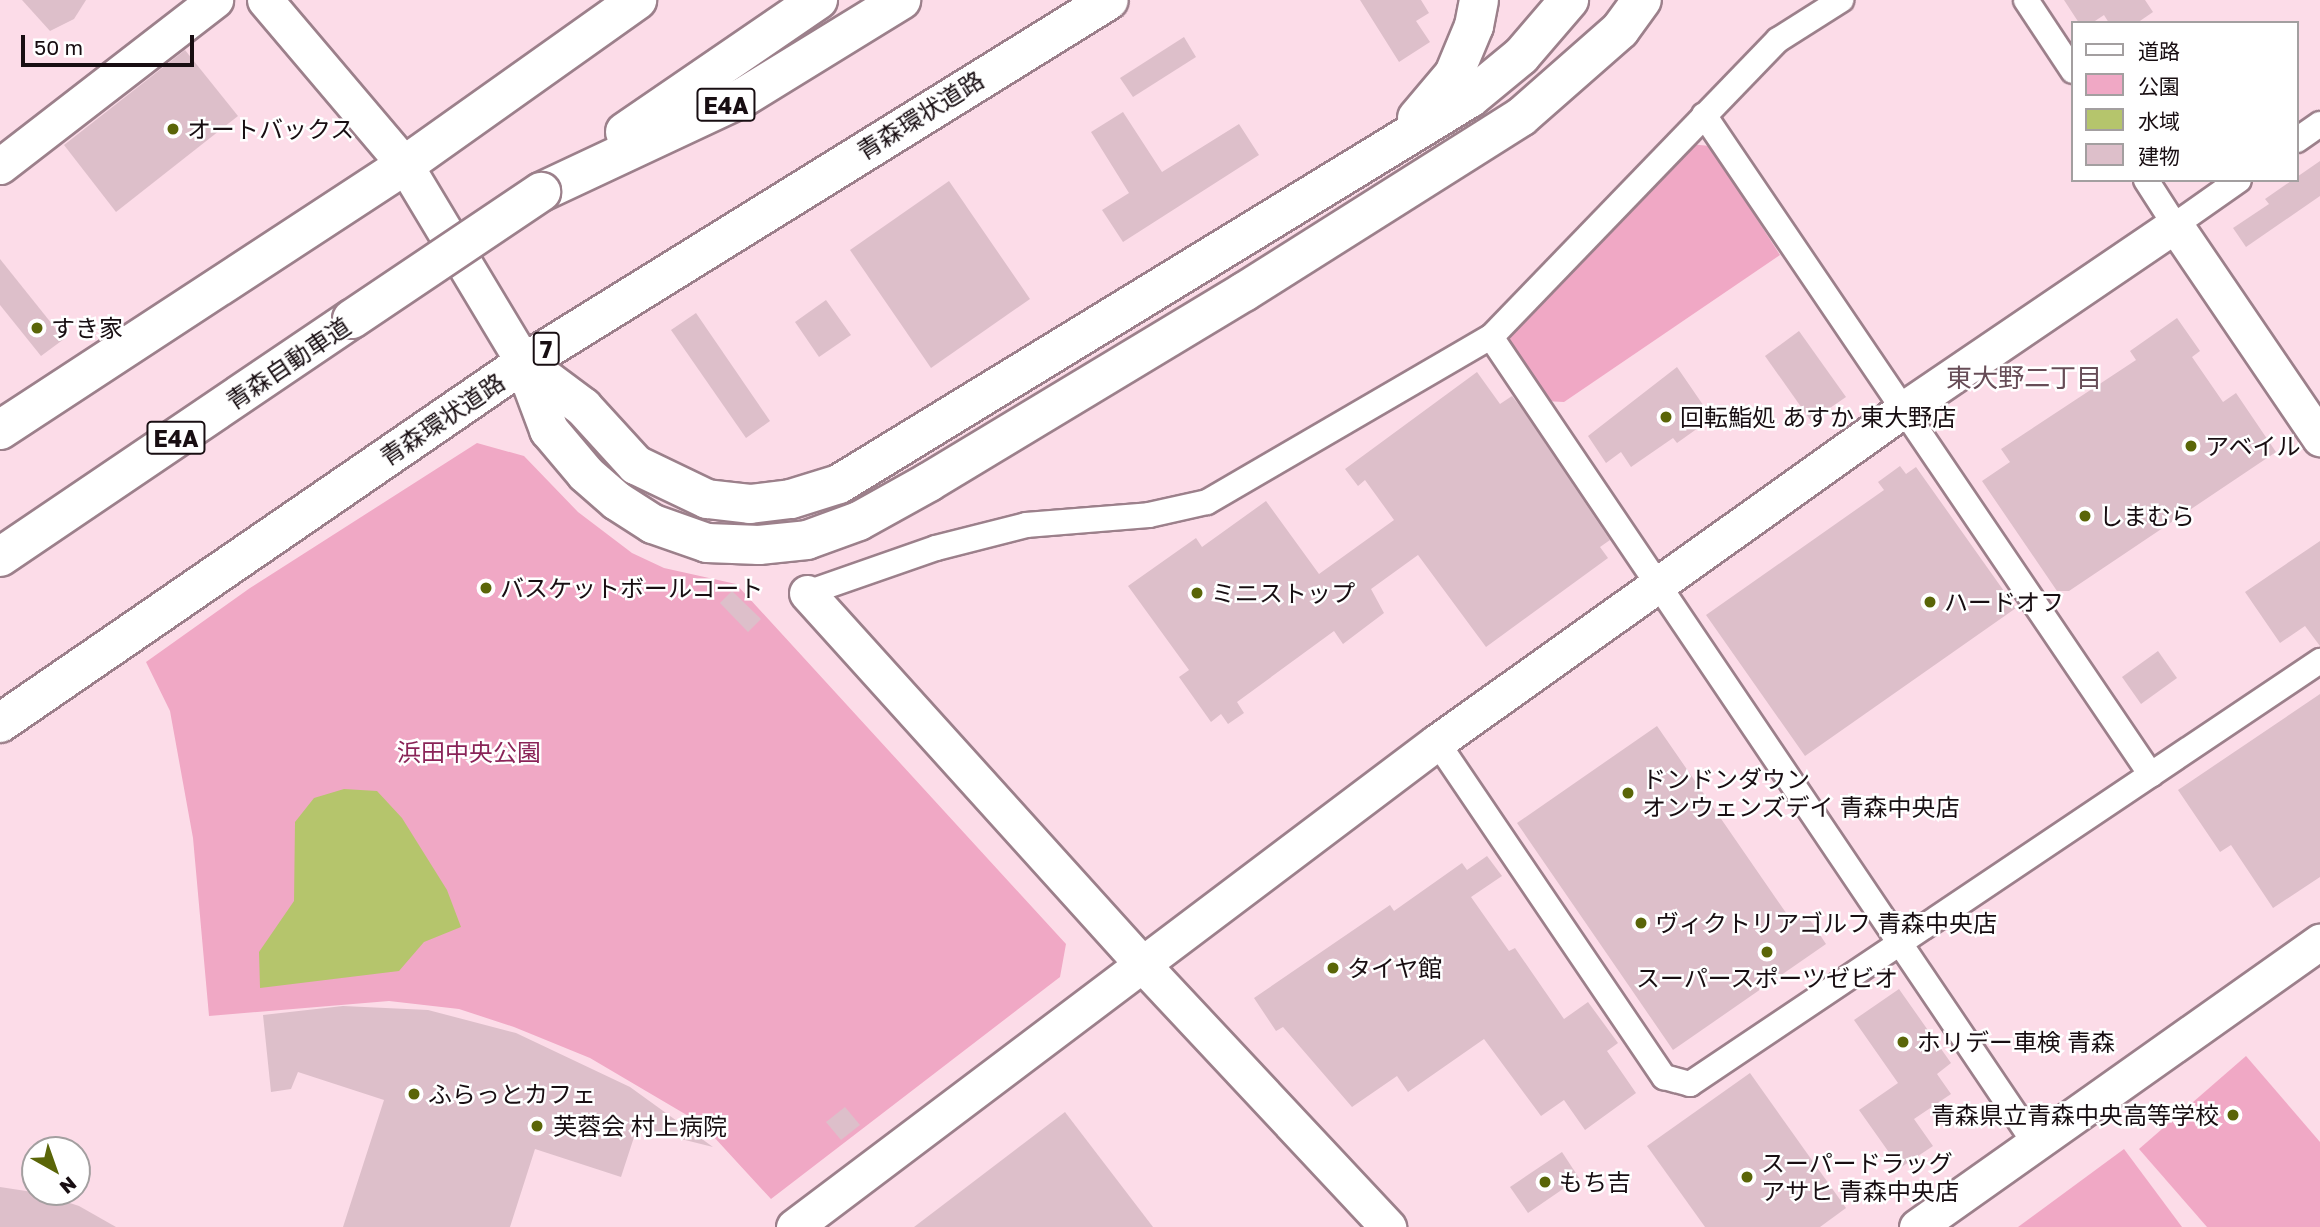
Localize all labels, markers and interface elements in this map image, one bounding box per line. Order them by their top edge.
scale bar [24,21,198,65]
legend [2072,21,2299,182]
text: 50 m [34,34,83,60]
text: 道路 [2138,38,2180,64]
street label: 青森環状道路 [851,65,989,165]
text: 公園 [2138,73,2180,99]
road number: E4A [696,86,756,124]
text: 水域 [2138,108,2180,134]
place label: オートバックス [187,115,355,143]
marker: オートバックス [165,121,181,137]
text: 建物 [2138,143,2180,169]
street label: 青森自動車道 [220,311,356,415]
place label: すき家 [51,314,123,342]
marker: すき家 [29,320,45,336]
road number: 7 [532,330,560,368]
district label: 東大野二丁目 [1946,362,2102,394]
street label: 青森環状道路 [374,367,510,471]
place label: 回転鮨処 あすか 東大野店 [1680,403,1956,431]
marker: 回転鮨処 あすか 東大野店 [1658,409,1674,425]
road number: E4A [146,418,206,458]
place label: アベイル [2205,432,2301,460]
marker: アベイル [2183,438,2199,454]
place label: しまむら [2099,502,2195,530]
marker: しまむら [2077,508,2093,524]
place label: バスケットボールコート [500,574,764,602]
place label: ミニストップ [1211,579,1355,607]
marker: バスケットボールコート [478,580,494,596]
marker: ミニストップ [1189,585,1205,601]
place label: ハードオフ [1944,588,2064,616]
marker: ハードオフ [1922,594,1938,610]
park label: 浜田中央公園 [397,738,541,766]
place label: ドンドンダウン オンウェンズデイ 青森中央店 [1642,765,1960,821]
marker: ドンドンダウン オンウェンズデイ 青森中央店 [1620,785,1636,801]
place label: ヴィクトリアゴルフ 青森中央店 [1655,909,1997,937]
marker: ヴィクトリアゴルフ 青森中央店 [1633,915,1649,931]
marker: スーパースポーツゼビオ [1759,944,1775,960]
place label: タイヤ館 [1347,954,1443,982]
marker: タイヤ館 [1325,960,1341,976]
place label: スーパースポーツゼビオ [1635,964,1899,992]
place label: ホリデー車検 青森 [1917,1028,2115,1056]
marker: ホリデー車検 青森 [1895,1034,1911,1050]
place label: ふらっとカフェ [428,1080,596,1108]
marker: ふらっとカフェ [406,1086,422,1102]
place label: 青森県立青森中央高等学校 [1931,1101,2219,1129]
marker: 青森県立青森中央高等学校 [2225,1107,2241,1123]
place label: 芙蓉会 村上病院 [553,1112,727,1140]
marker: 芙蓉会 村上病院 [527,1116,547,1136]
north arrow [21,1136,91,1206]
place label: スーパードラッグ アサヒ 青森中央店 [1761,1149,1959,1205]
place label: もち吉 [1559,1168,1631,1196]
marker: スーパードラッグ アサヒ 青森中央店 [1739,1169,1755,1185]
text: N [56,1172,81,1199]
marker: もち吉 [1537,1174,1553,1190]

